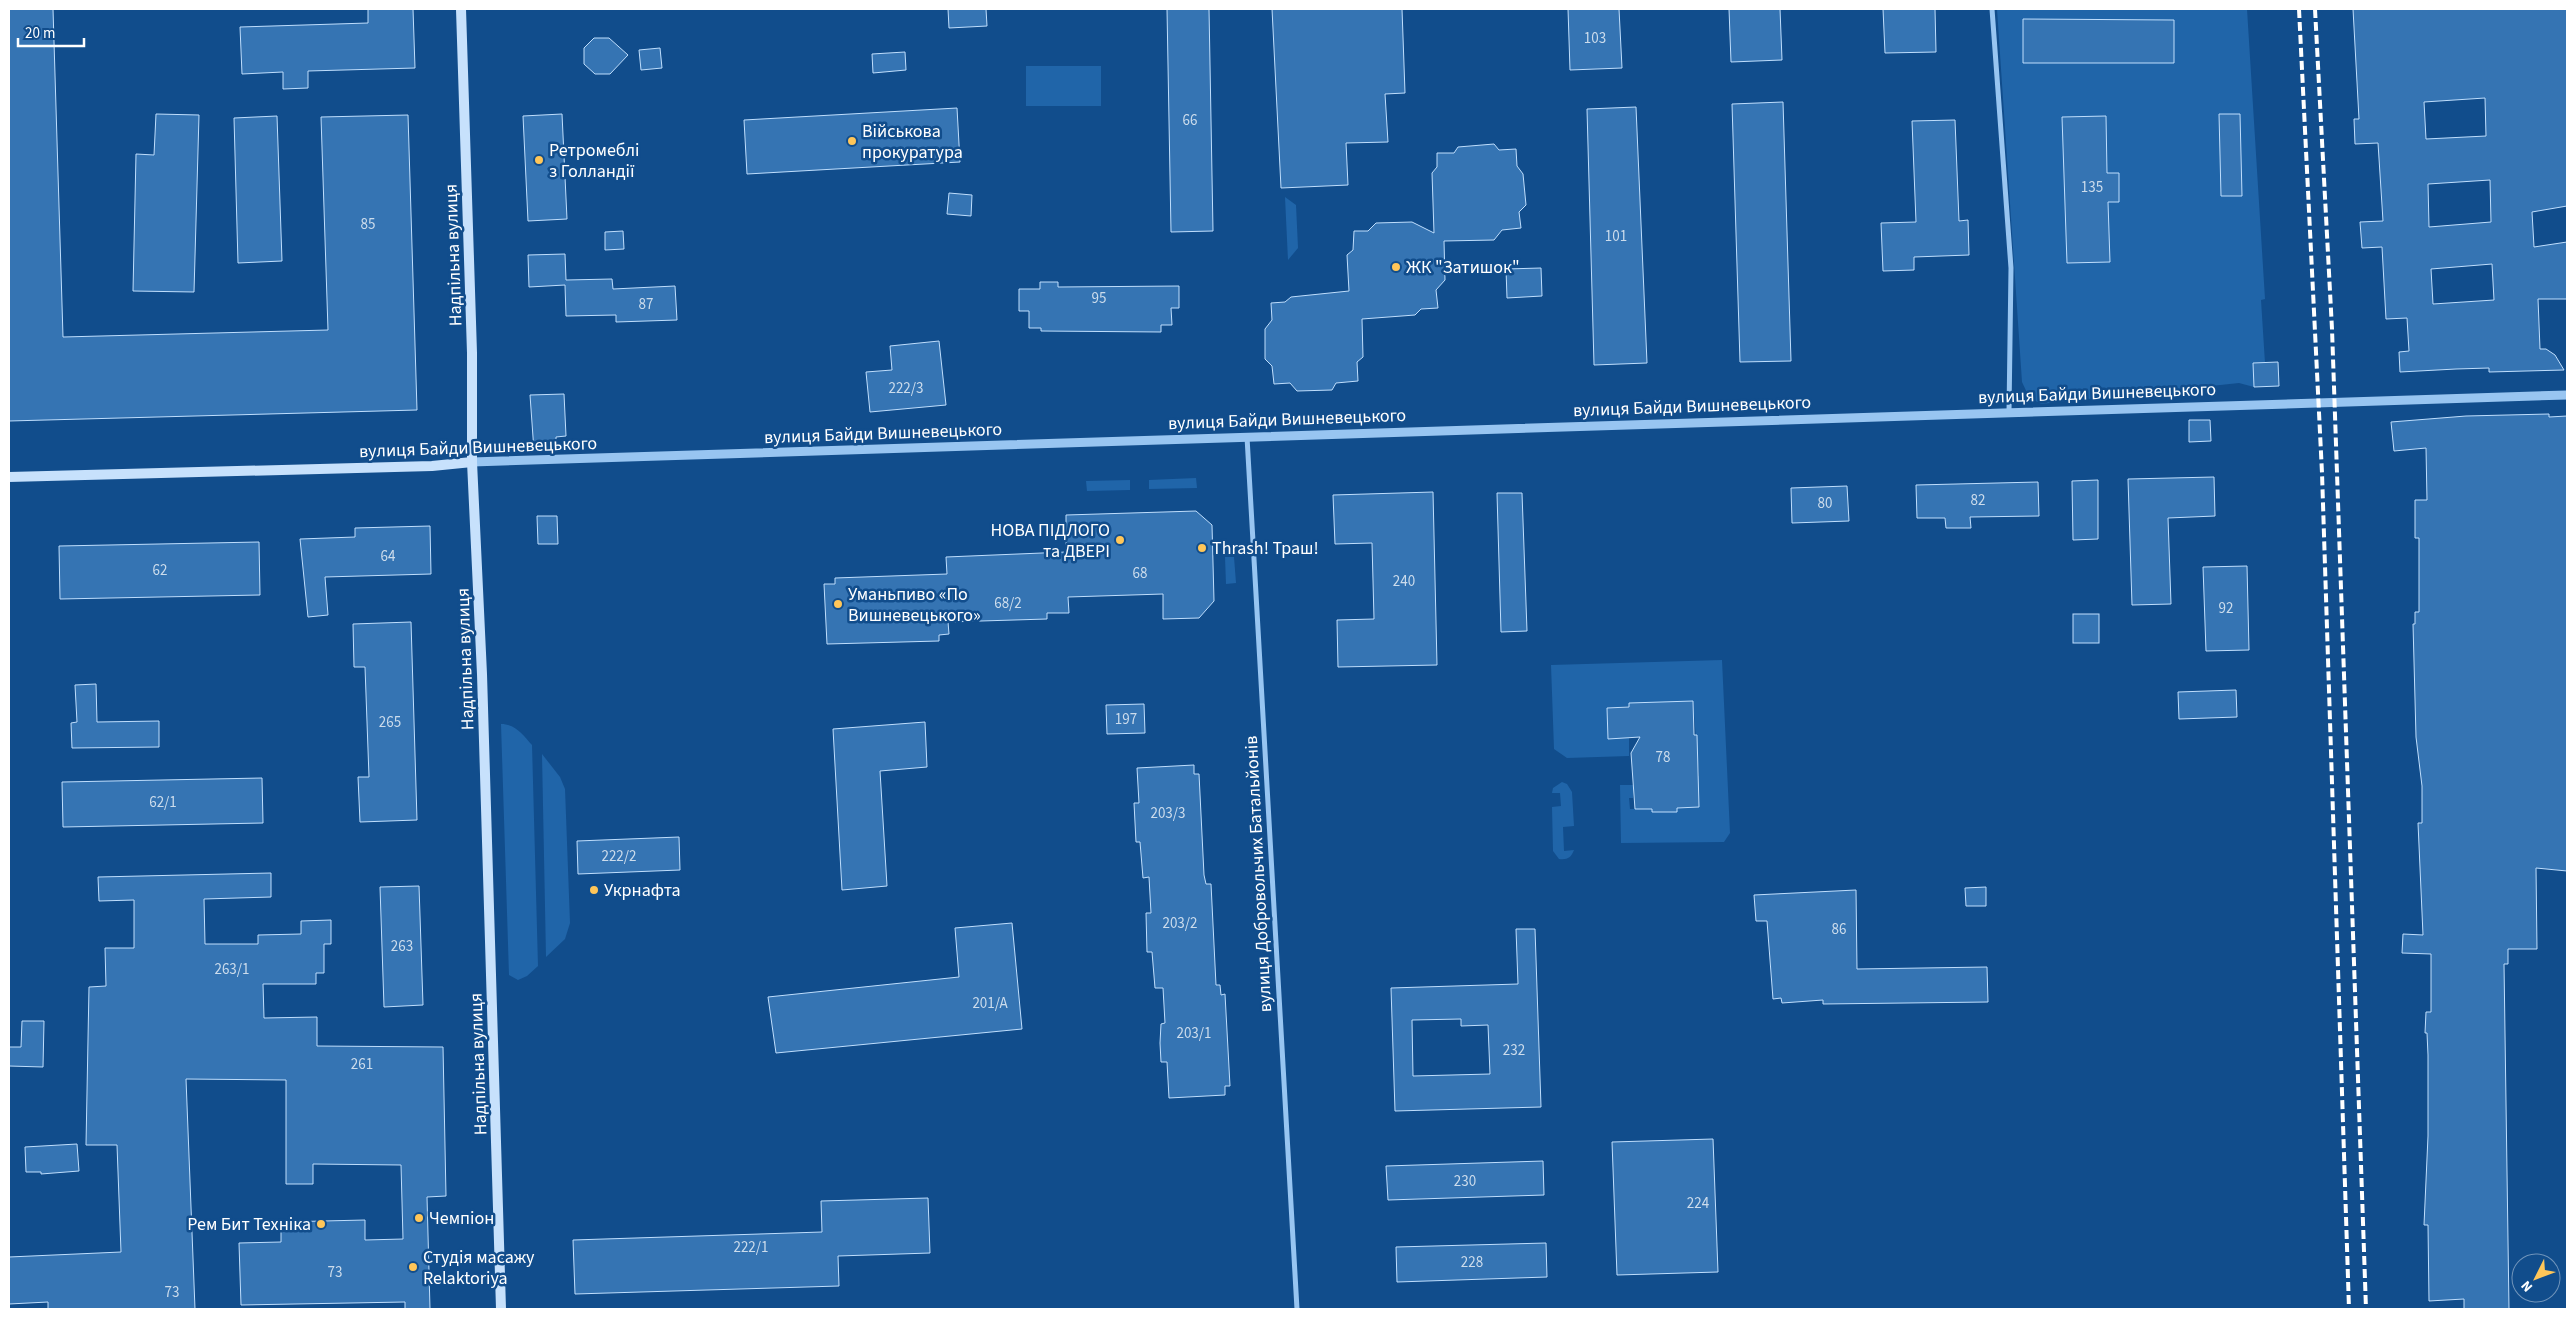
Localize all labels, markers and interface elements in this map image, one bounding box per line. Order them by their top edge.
scale bar [18,15,84,47]
text: 20 m [25,23,55,44]
house number: 103 [1584,28,1606,49]
house number: 66 [1183,110,1197,131]
place label: Військова прокуратура [862,119,963,165]
marker: Військова прокуратура [846,135,858,147]
place label: Ретромеблі з Голландії [549,138,639,184]
marker: Ретромеблі з Голландії [533,154,545,166]
house number: 135 [2081,177,2103,198]
street label: Надпільна вулиця [439,183,468,327]
house number: 85 [361,214,375,235]
house number: 101 [1605,226,1627,247]
place label: ЖК "Затишок" [1406,255,1520,280]
marker: ЖК "Затишок" [1390,261,1402,273]
house number: 95 [1092,288,1106,309]
house number: 87 [639,294,653,315]
street label: вулиця Байди Вишневецького [1978,377,2216,410]
house number: 222/3 [888,378,924,399]
street label: вулиця Байди Вишневецького [1573,390,1811,423]
street label: вулиця Байди Вишневецького [1168,403,1406,436]
street label: вулиця Байди Вишневецького [764,417,1002,450]
street label: вулиця Байди Вишневецького [359,431,597,464]
house number: 82 [1971,490,1985,511]
house number: 80 [1818,493,1832,514]
place label: НОВА ПІДЛОГО та ДВЕРІ [990,518,1110,564]
marker: НОВА ПІДЛОГО та ДВЕРІ [1114,534,1126,546]
place label: Thrash! Траш! [1212,536,1319,561]
marker: Thrash! Траш! [1196,542,1208,554]
house number: 64 [381,546,396,567]
house number: 62 [153,560,167,581]
house number: 68 [1133,563,1147,584]
house number: 240 [1393,571,1415,592]
place label: Уманьпиво «По Вишневецького» [848,582,981,628]
street label: Надпільна вулиця [451,587,480,731]
house number: 68/2 [994,593,1022,614]
marker: Уманьпиво «По Вишневецького» [832,598,844,610]
house number: 92 [2219,598,2233,619]
house number: 197 [1115,709,1137,730]
house number: 265 [379,712,401,733]
street label: вулиця Добровольчих Батальйонів [1239,735,1278,1013]
house number: 78 [1656,747,1670,768]
house number: 62/1 [149,792,177,813]
house number: 203/3 [1150,803,1186,824]
house number: 222/2 [601,846,637,867]
place label: Укрнафта [604,878,681,903]
marker: Укрнафта [588,884,600,896]
house number: 203/2 [1162,913,1198,934]
house number: 86 [1832,919,1846,940]
house number: 263 [391,936,413,957]
house number: 263/1 [214,959,250,980]
street label: Надпільна вулиця [464,992,493,1136]
house number: 201/A [972,993,1008,1014]
house number: 203/1 [1176,1023,1212,1044]
house number: 232 [1503,1040,1525,1061]
house number: 261 [351,1054,373,1075]
house number: 230 [1454,1171,1476,1192]
house number: 224 [1687,1193,1710,1214]
place label: Чемпіон [429,1206,494,1231]
place label: Рем Бит Техніка [187,1212,311,1237]
marker: Чемпіон [413,1212,425,1224]
marker: Рем Бит Техніка [315,1218,327,1230]
house number: 222/1 [733,1237,769,1258]
place label: Студія масажу Relaktoriya [423,1245,535,1291]
house number: 228 [1461,1252,1483,1273]
north arrow [2511,1253,2561,1303]
marker: Студія масажу Relaktoriya [407,1261,419,1273]
house number: 73 [328,1262,342,1283]
text: N [2517,1276,2538,1296]
house number: 73 [165,1282,179,1303]

